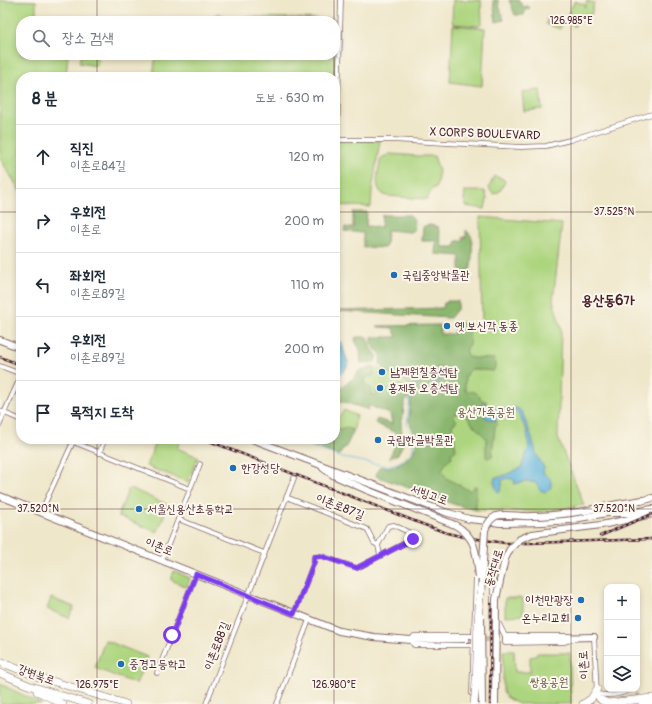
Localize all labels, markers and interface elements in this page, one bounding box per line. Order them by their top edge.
text: 126.985°E [550,15,592,27]
search box [16,16,340,60]
icon: search [30,27,52,49]
text: 장소 검색 [62,29,114,48]
text: 8 분 [32,88,58,109]
text: 도보 · 630 m [255,90,324,106]
street label: X CORPS BOULEVARD [429,125,541,143]
text: 직진 [70,139,94,158]
icon: ahead [32,146,54,168]
text: 120 m [288,149,324,165]
text: 이촌로84길 [70,158,126,174]
text: 우회전 [70,203,106,222]
text: 37.525°N [594,206,635,218]
icon: right [32,210,54,232]
text: 200 m [285,213,324,229]
text: 이촌로 [70,222,101,238]
text: 좌회전 [70,267,106,286]
place label: 국립중앙박물관 [402,268,470,283]
marker: 국립중앙박물관 [389,270,399,280]
icon: left [32,274,54,296]
text: 110 m [291,277,324,293]
text: 이촌로89길 [70,286,125,302]
district label: 용산동6가 [581,292,635,309]
place label: 옛 보신각 동종 [455,319,518,334]
marker: 옛 보신각 동종 [442,321,452,331]
text: 우회전 [70,331,106,350]
icon: right [32,338,54,360]
text: 200 m [285,341,324,357]
text: 이촌로89길 [70,350,125,366]
place label: 남계원칠층석탑 [390,365,458,380]
marker: 남계원칠층석탑 [377,367,387,377]
place label: 홍제동 오층석탑 [388,381,459,396]
marker: 홍제동 오층석탑 [375,383,385,393]
icon: arrive [32,402,54,424]
text: 목적지 도착 [70,403,134,422]
park label: 용산가족공원 [457,405,515,420]
place label: 국립한글박물관 [386,433,454,448]
marker: 국립한글박물관 [373,435,383,445]
place label: 한강성당 [241,461,280,476]
marker: 한강성당 [228,463,238,473]
street label: 서빙고로 [408,481,450,509]
street label: 이촌로87길 [313,491,367,523]
place label: 서울신용산초등학교 [147,502,234,517]
text: 37.520°N [17,503,59,515]
text: 37.520°N [593,503,635,515]
marker: 서울신용산초등학교 [134,504,144,514]
route end [404,530,422,548]
street label: 이촌로 [143,535,175,559]
street label: 동작대로 [481,547,507,589]
map controls [604,584,640,692]
button: + [604,584,640,620]
place label: 이천만광장 [525,593,573,608]
marker: 이천만광장 [576,595,586,605]
place label: 온누리교회 [522,611,570,626]
marker: 온누리교회 [573,613,583,623]
street label: 이촌로88길 [201,619,233,672]
button: − [604,620,640,656]
route start [163,626,181,644]
street label: 이촌로 [576,650,592,680]
button: layers [604,656,640,692]
place label: 중경고등학고 [129,657,187,672]
marker: 중경고등학고 [116,659,126,669]
street label: 강변북로 [15,661,57,689]
park label: 쌍용공원 [530,675,568,690]
text: 126.975°E [76,679,118,691]
text: 126.980°E [312,679,356,691]

